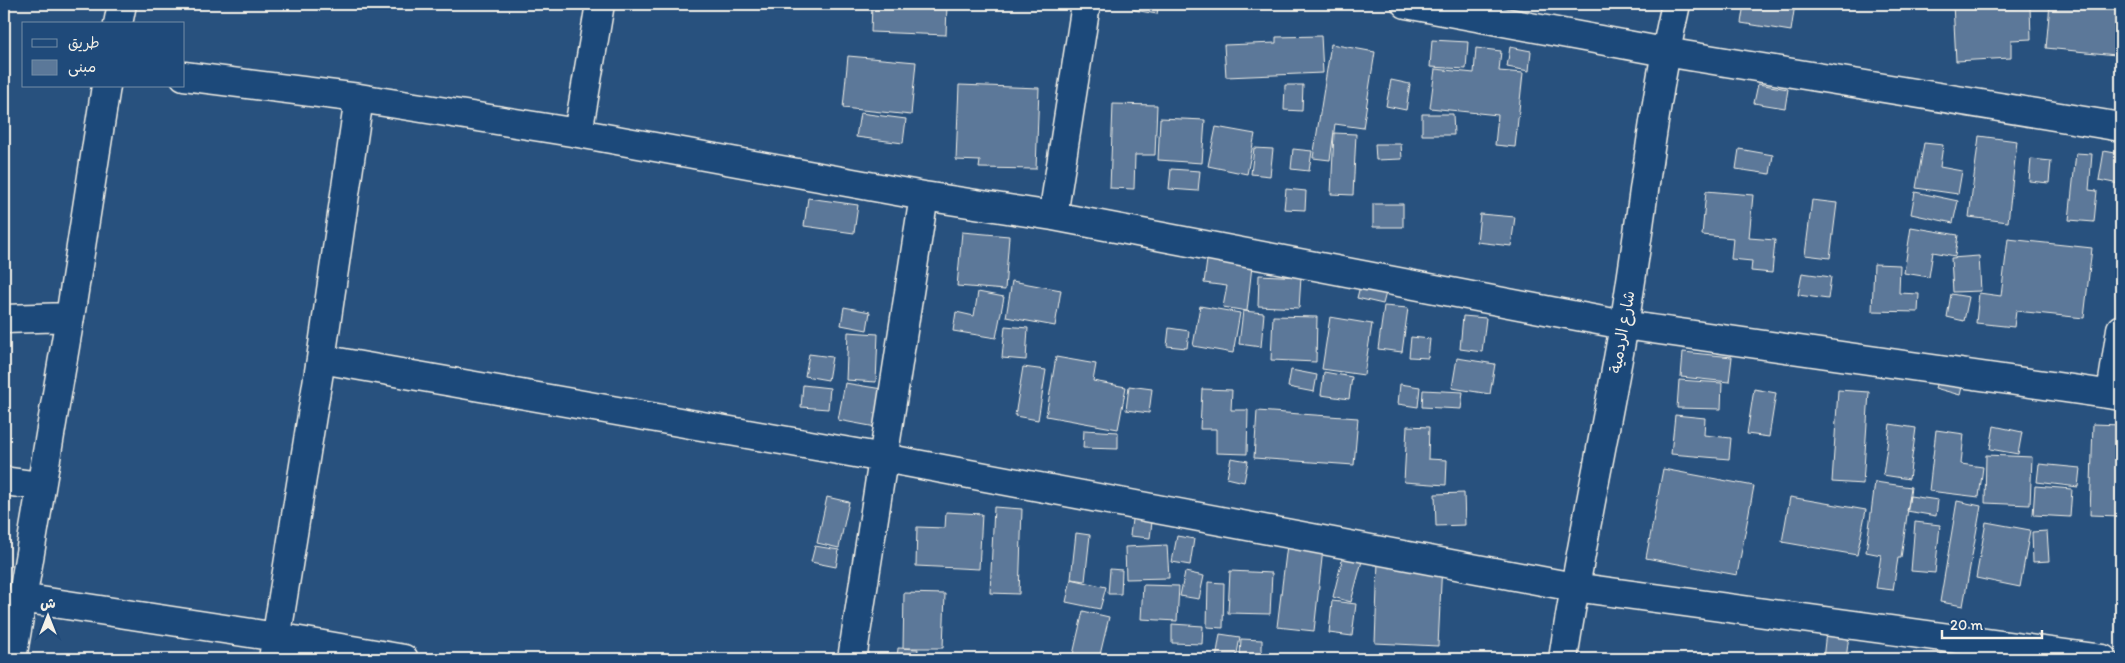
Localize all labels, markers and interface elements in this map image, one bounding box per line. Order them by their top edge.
legend [22,22,185,88]
text: طريق [68,34,100,52]
text: مبنى [68,58,96,77]
street label: شارع الردمية [1605,289,1641,375]
north arrow [22,590,72,640]
text: ش [40,595,56,612]
scale bar [1942,608,2042,640]
text: 20 m [1950,616,1984,634]

